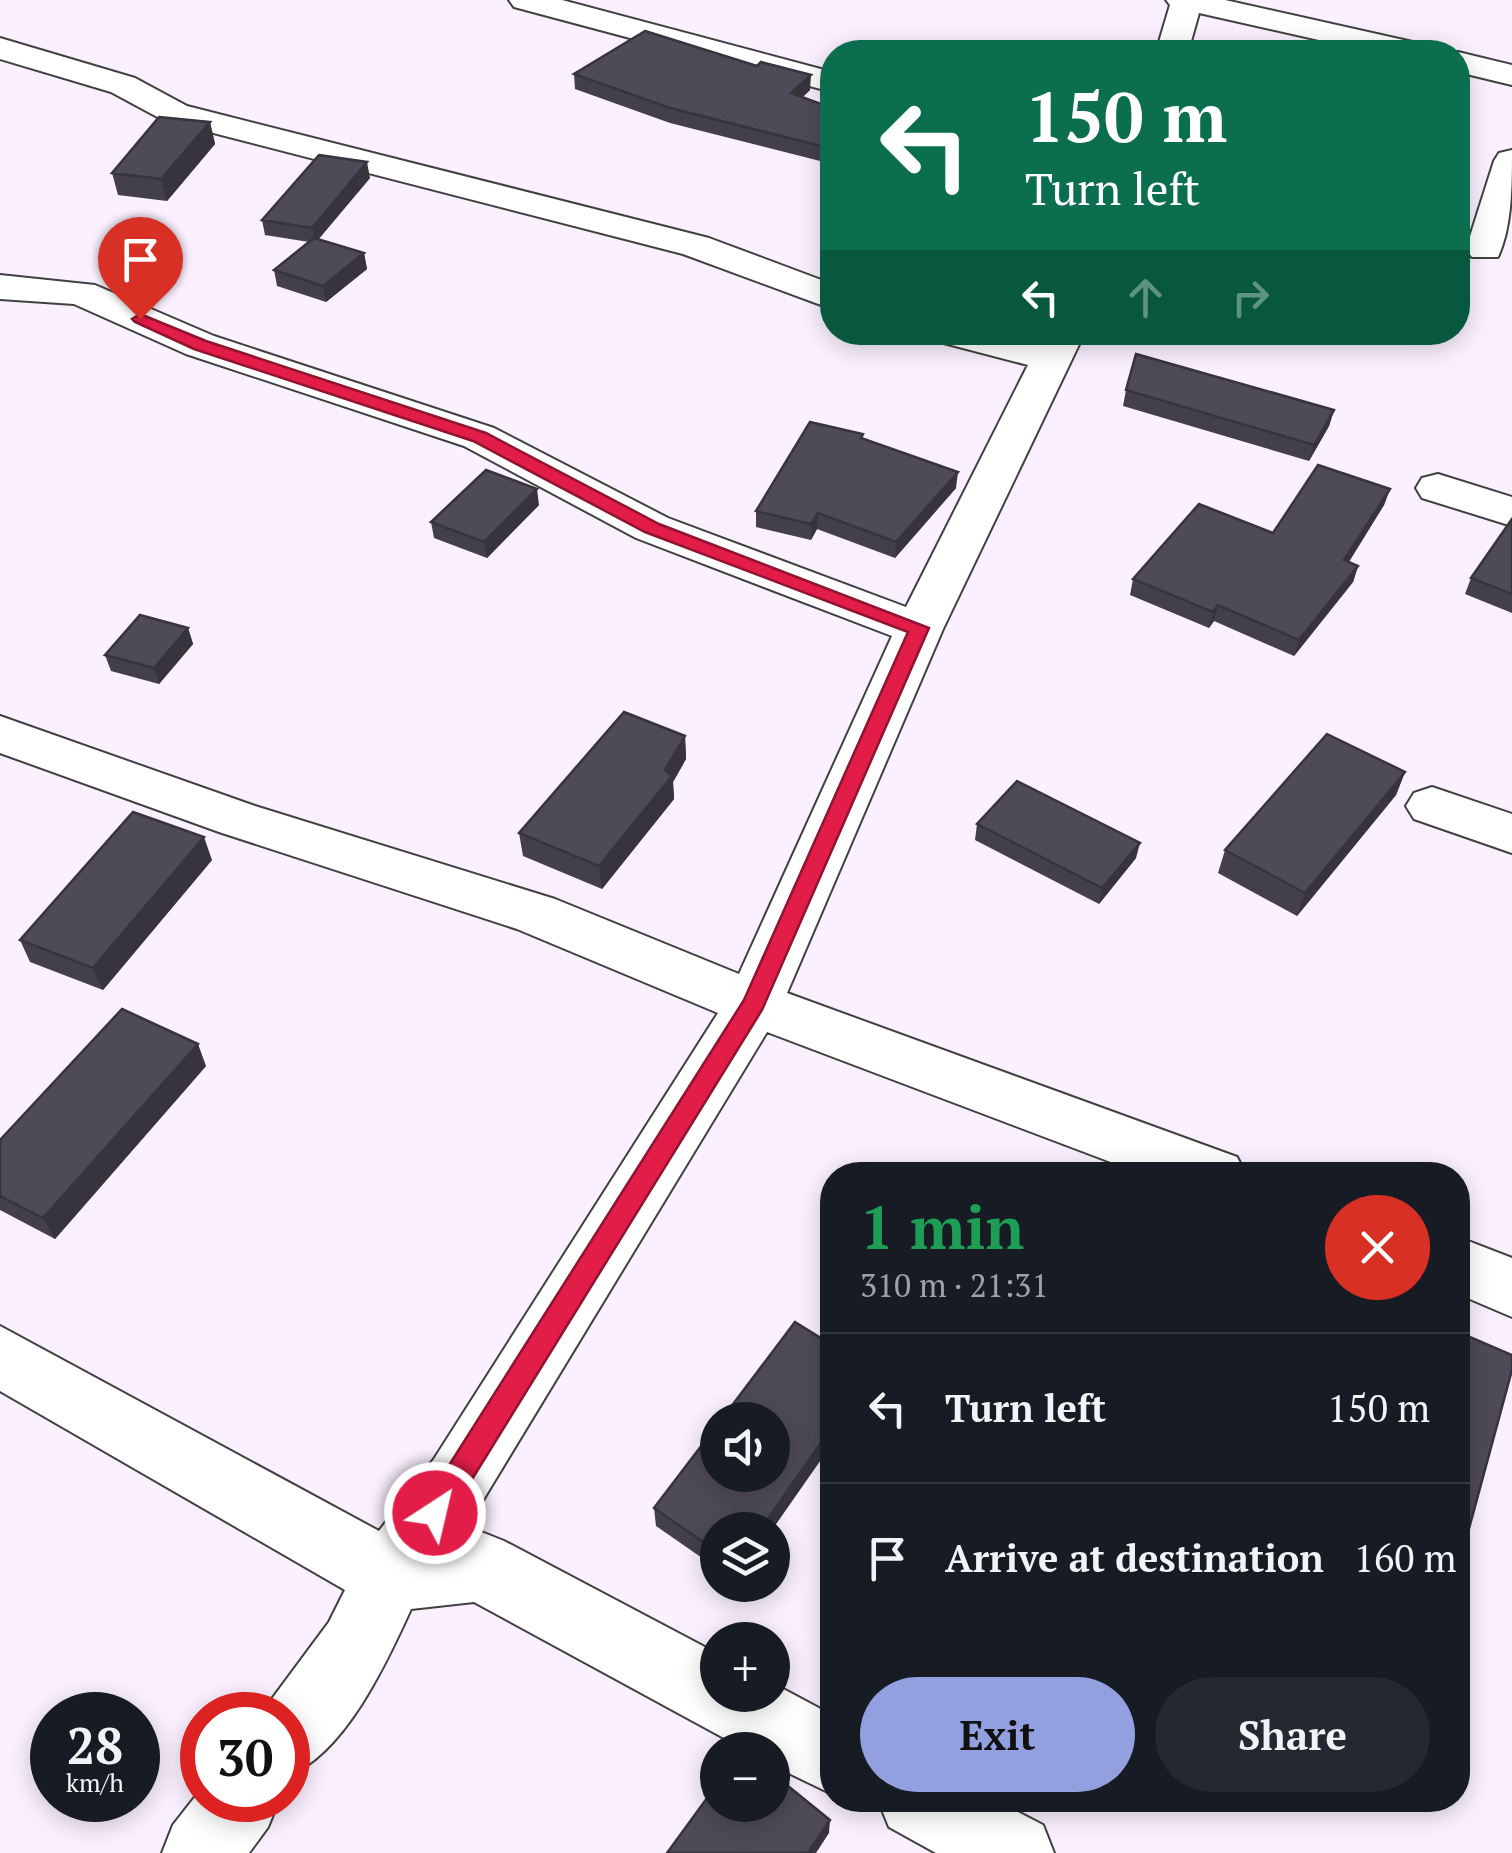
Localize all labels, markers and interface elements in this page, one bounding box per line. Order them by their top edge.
text: 150 m [1025,69,1227,162]
icon: left [860,80,990,210]
text: Turn left [1025,158,1200,218]
pin [98,217,183,320]
icon: arrive [113,232,168,287]
icon: left [1013,270,1068,325]
icon: ahead [1118,270,1173,325]
icon: right [1223,270,1278,325]
text: 1 min [860,1187,1024,1266]
button: close [1325,1195,1430,1300]
text: 310 m · 21:31 [860,1264,1048,1306]
icon: left [860,1381,915,1436]
text: Turn left [945,1383,1106,1433]
text: 150 m [1327,1383,1430,1433]
map controls [700,1402,790,1822]
button: sound [700,1402,790,1492]
position arrow [383,1461,487,1565]
button: layers [700,1512,790,1602]
icon: arrive [860,1531,915,1586]
text: Arrive at destination [945,1533,1324,1583]
text: 160 m [1354,1533,1457,1583]
button: + [700,1622,790,1712]
button: Exit [860,1677,1135,1792]
button: Share [1155,1677,1430,1792]
speed limit sign: 30 [180,1692,310,1822]
text: 28 [67,1712,123,1778]
button: − [700,1732,790,1822]
text: km/h [66,1766,124,1799]

